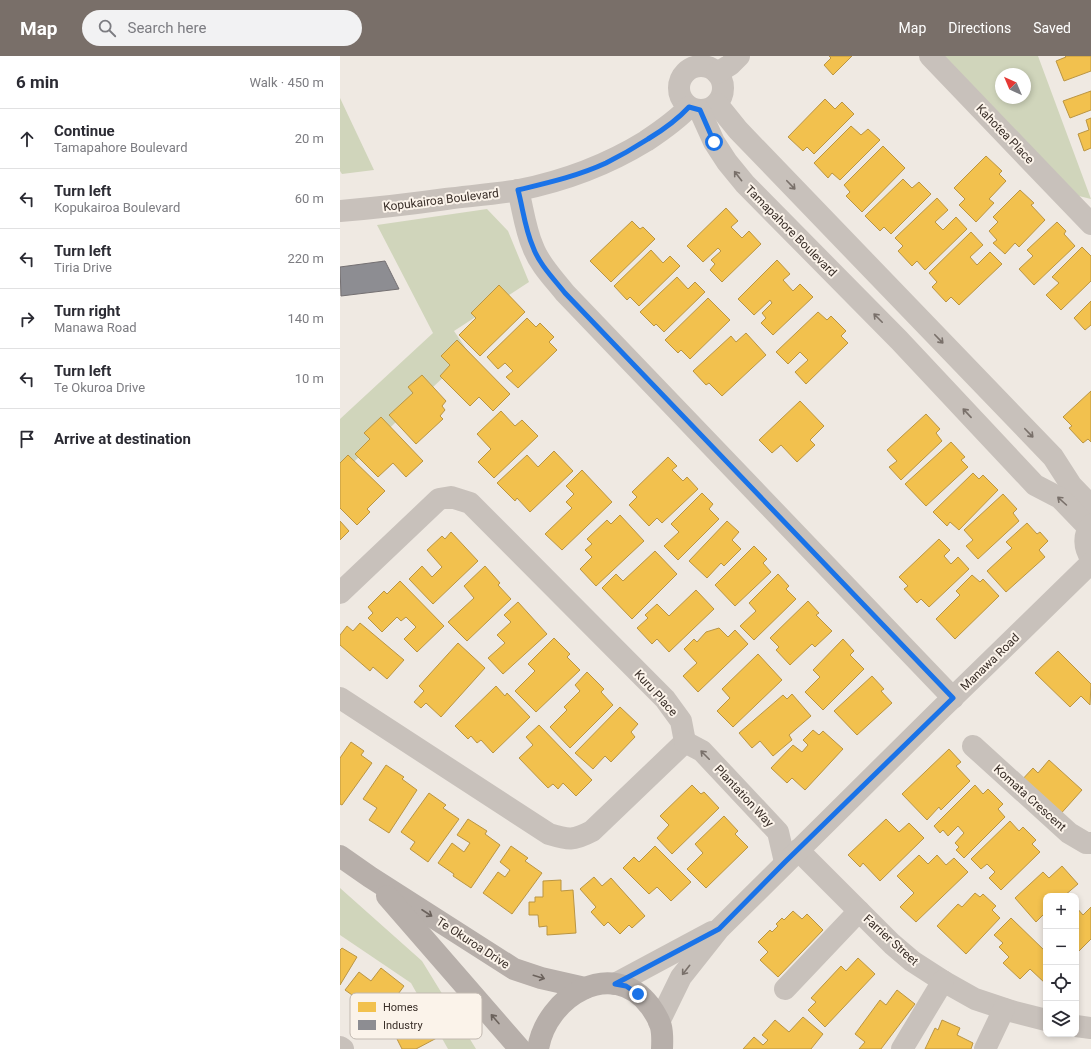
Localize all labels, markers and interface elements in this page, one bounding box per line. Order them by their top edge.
search box [82,10,362,46]
text: Map [20,17,58,40]
icon: search [96,17,118,39]
text: Search here [128,19,206,37]
text: Map [899,20,926,36]
text: Directions [948,20,1011,36]
text: Saved [1033,20,1071,36]
north arrow [995,68,1031,104]
text: 6 min [16,72,59,92]
text: Walk · 450 m [249,75,324,90]
street label: Kahotea Place [973,101,1037,167]
text: Continue [54,122,115,140]
icon: ahead [16,128,38,150]
text: 20 m [295,131,324,146]
route start [705,133,723,151]
text: Tamapahore Boulevard [54,140,187,155]
one-way arrow [733,170,742,181]
one-way arrow [786,180,795,190]
text: Turn left [54,182,111,200]
street label: Tamapahore Boulevard [742,182,840,280]
street label: Kopukairoa Boulevard [382,186,500,214]
icon: left [16,188,38,210]
text: 60 m [295,191,324,206]
text: Kopukairoa Boulevard [54,200,180,215]
text: Turn left [54,242,111,260]
icon: left [16,248,38,270]
text: 220 m [287,251,324,266]
text: Tiria Drive [54,260,112,275]
text: Turn right [54,302,120,320]
icon: right [16,308,38,330]
text: 140 m [287,311,324,326]
one-way arrow [873,314,883,323]
text: Manawa Road [54,320,137,335]
one-way arrow [934,334,944,344]
text: Turn left [54,362,111,380]
icon: left [16,368,38,390]
text: 10 m [295,371,324,386]
text: Te Okuroa Drive [54,380,145,395]
one-way arrow [963,408,972,418]
one-way arrow [1024,427,1033,437]
icon: arrive [16,428,38,450]
text: Arrive at destination [54,430,191,448]
one-way arrow [1056,496,1067,505]
street label: Manawa Road [958,630,1022,694]
street label: Kuru Place [632,667,680,719]
one-way arrow [700,750,710,760]
street label: Plantation Way [712,762,777,830]
street label: Komata Crescent [991,762,1069,834]
map controls [1043,893,1079,1037]
button: + [1043,893,1079,929]
one-way arrow [421,909,432,917]
street label: Farrier Street [861,912,921,968]
street label: Te Okuroa Drive [434,914,512,972]
button: − [1043,929,1079,965]
one-way arrow [682,965,690,976]
button: locate [1043,965,1079,1001]
one-way arrow [532,974,545,981]
route end [629,985,647,1003]
legend [350,993,482,1039]
text: Homes [383,1001,419,1014]
button: layers [1043,1001,1079,1037]
one-way arrow [491,1014,500,1024]
text: Industry [383,1019,423,1032]

